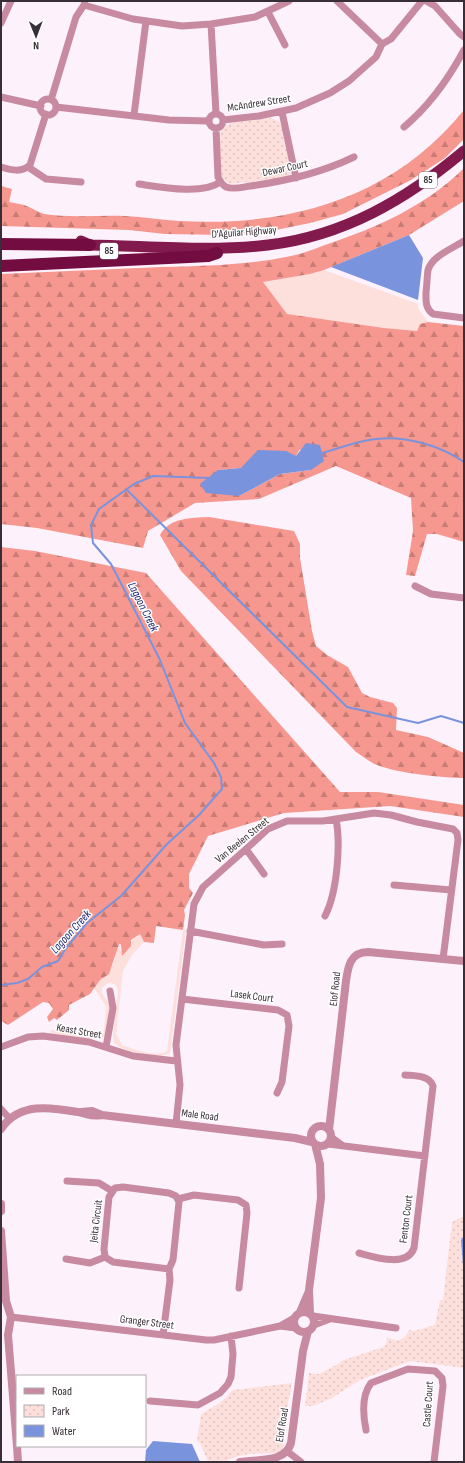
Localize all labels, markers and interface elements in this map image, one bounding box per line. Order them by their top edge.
north arrow [16,16,56,56]
text: N [33,39,39,52]
street label: McAndrew Street [227,92,292,114]
street label: Dewar Court [261,157,309,179]
road number: 85 [419,172,437,188]
street label: D'Aguilar Highway [211,223,278,241]
road number: 85 [100,243,118,259]
water label: Lagoon Creek [124,580,162,635]
street label: Van Beelen Street [213,814,272,866]
water label: Lagoon Creek [48,907,95,957]
street label: Elof Road [327,971,343,1007]
street label: Lasek Court [230,987,275,1005]
street label: Keast Street [55,1021,103,1041]
street label: Male Road [181,1106,220,1124]
street label: Fenton Court [397,1193,415,1244]
street label: Jeita Circuit [87,1198,105,1244]
street label: Granger Street [119,1312,175,1332]
legend [16,1375,146,1447]
street label: Castle Court [420,1380,436,1427]
text: Road [52,1384,72,1399]
text: Park [52,1404,70,1419]
street label: Elof Road [273,1407,291,1443]
text: Water [52,1424,76,1439]

